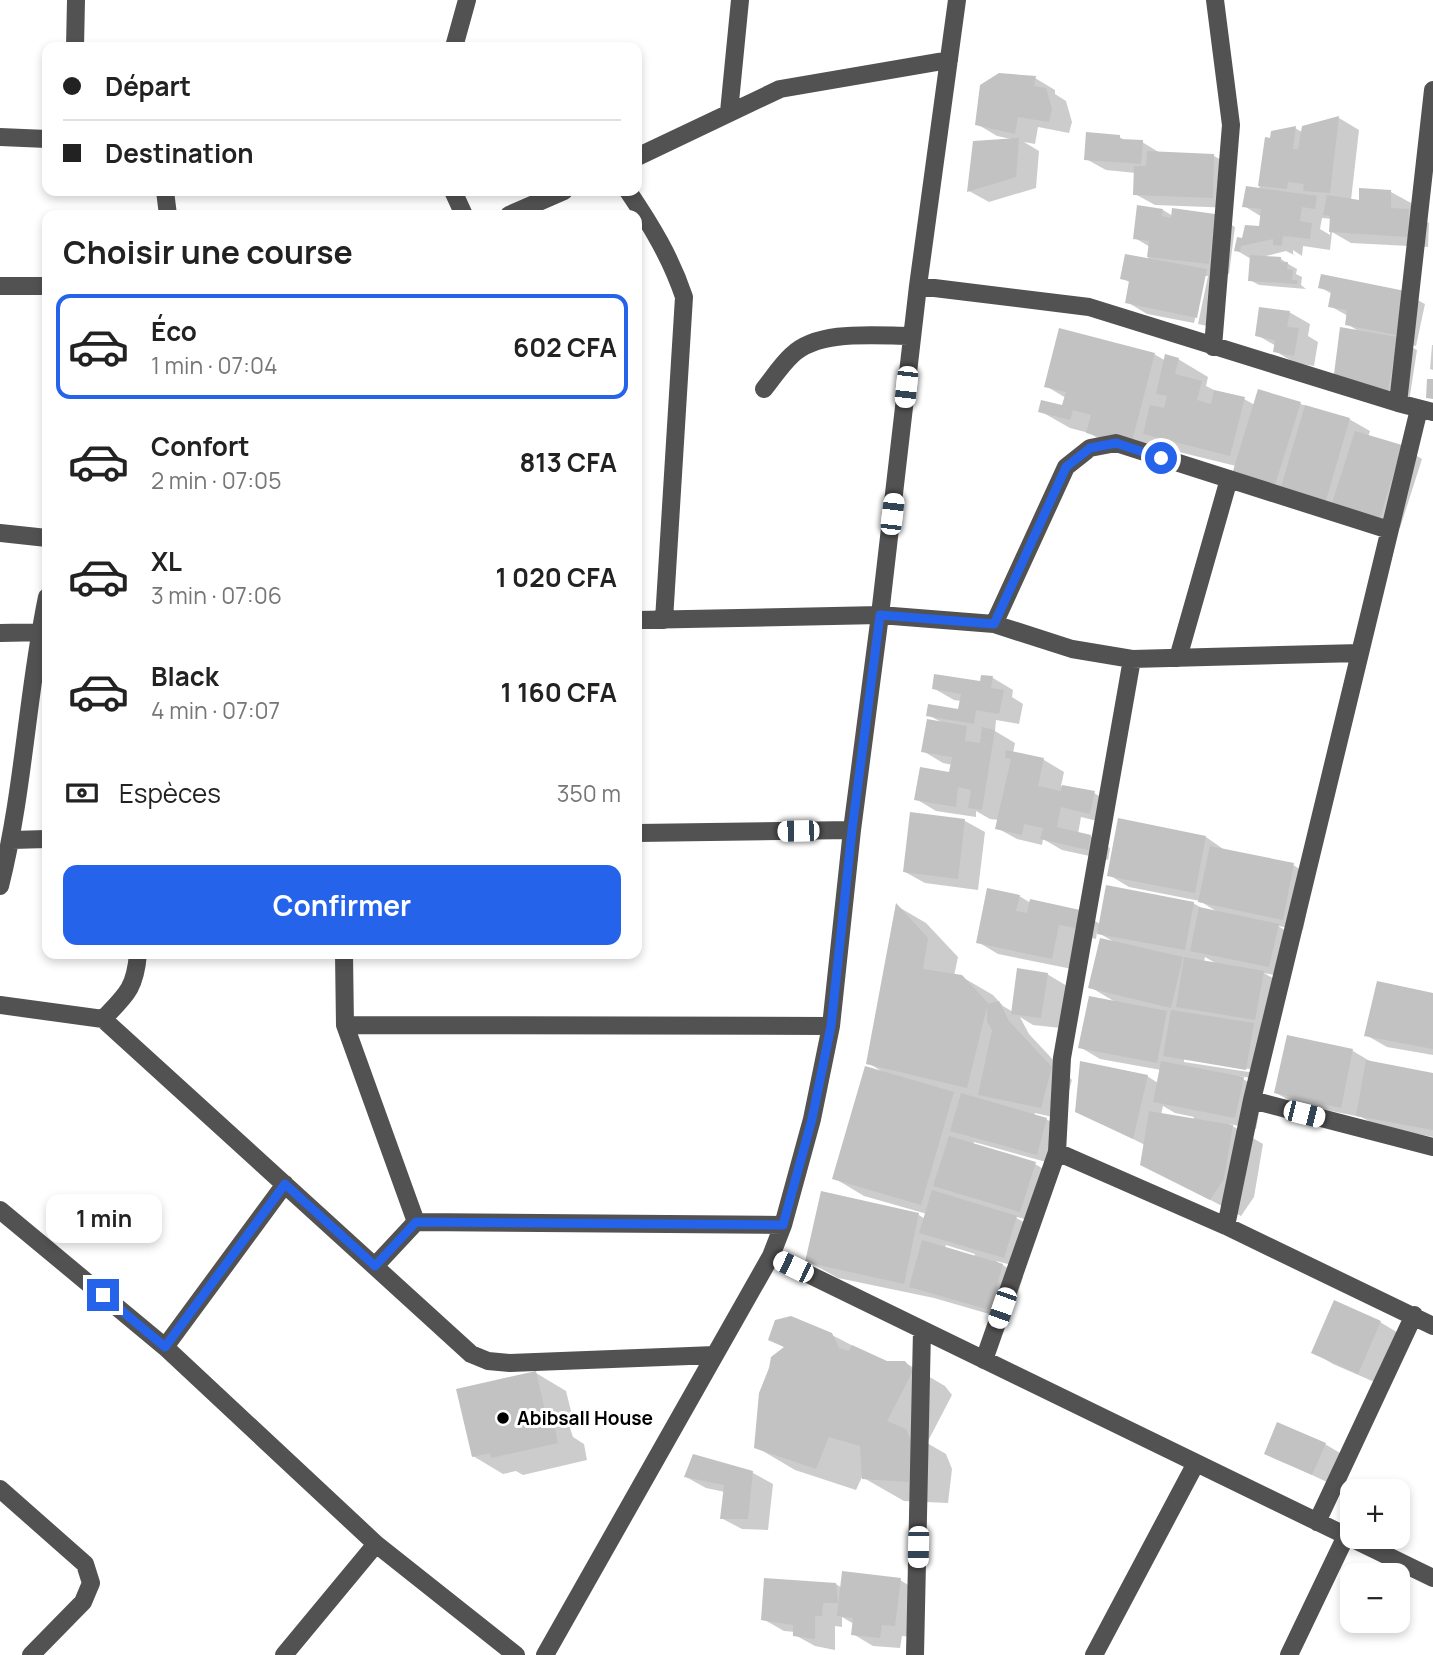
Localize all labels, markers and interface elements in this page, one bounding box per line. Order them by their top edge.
text: Départ [105,68,191,104]
text: Destination [105,135,254,171]
text: Choisir une course [63,230,353,274]
text: Éco [151,313,197,349]
icon: car [67,315,130,378]
text: 602 CFA [513,329,617,365]
text: 1 min · 07:04 [151,349,278,381]
car [894,365,919,409]
text: Confort [151,428,250,464]
icon: car [67,430,130,493]
route start [1145,442,1177,474]
text: 813 CFA [519,444,617,480]
text: 2 min · 07:05 [151,464,281,496]
car [880,492,905,536]
text: XL [151,543,182,579]
icon: car [67,545,130,608]
text: 1 020 CFA [496,559,617,595]
text: 3 min · 07:06 [151,579,282,611]
text: Black [151,658,219,694]
icon: car [67,660,130,723]
text: 1 160 CFA [501,674,617,710]
text: 4 min · 07:07 [151,694,280,726]
icon: cash [63,774,101,812]
text: Espèces [119,775,221,811]
text: 350 m [557,777,621,809]
car [777,820,820,842]
button: Confirmer [63,865,621,945]
car [1282,1099,1327,1129]
callout: 1 min [45,1194,161,1242]
text: 1 min [76,1202,132,1234]
car [770,1248,817,1286]
route end [87,1279,119,1311]
car [986,1285,1019,1331]
place label: Abibsall House [517,1405,653,1431]
marker: Abibsall House [495,1410,511,1426]
map controls [1340,1479,1410,1633]
button: + [1340,1479,1410,1549]
car [908,1526,929,1568]
button: − [1340,1563,1410,1633]

